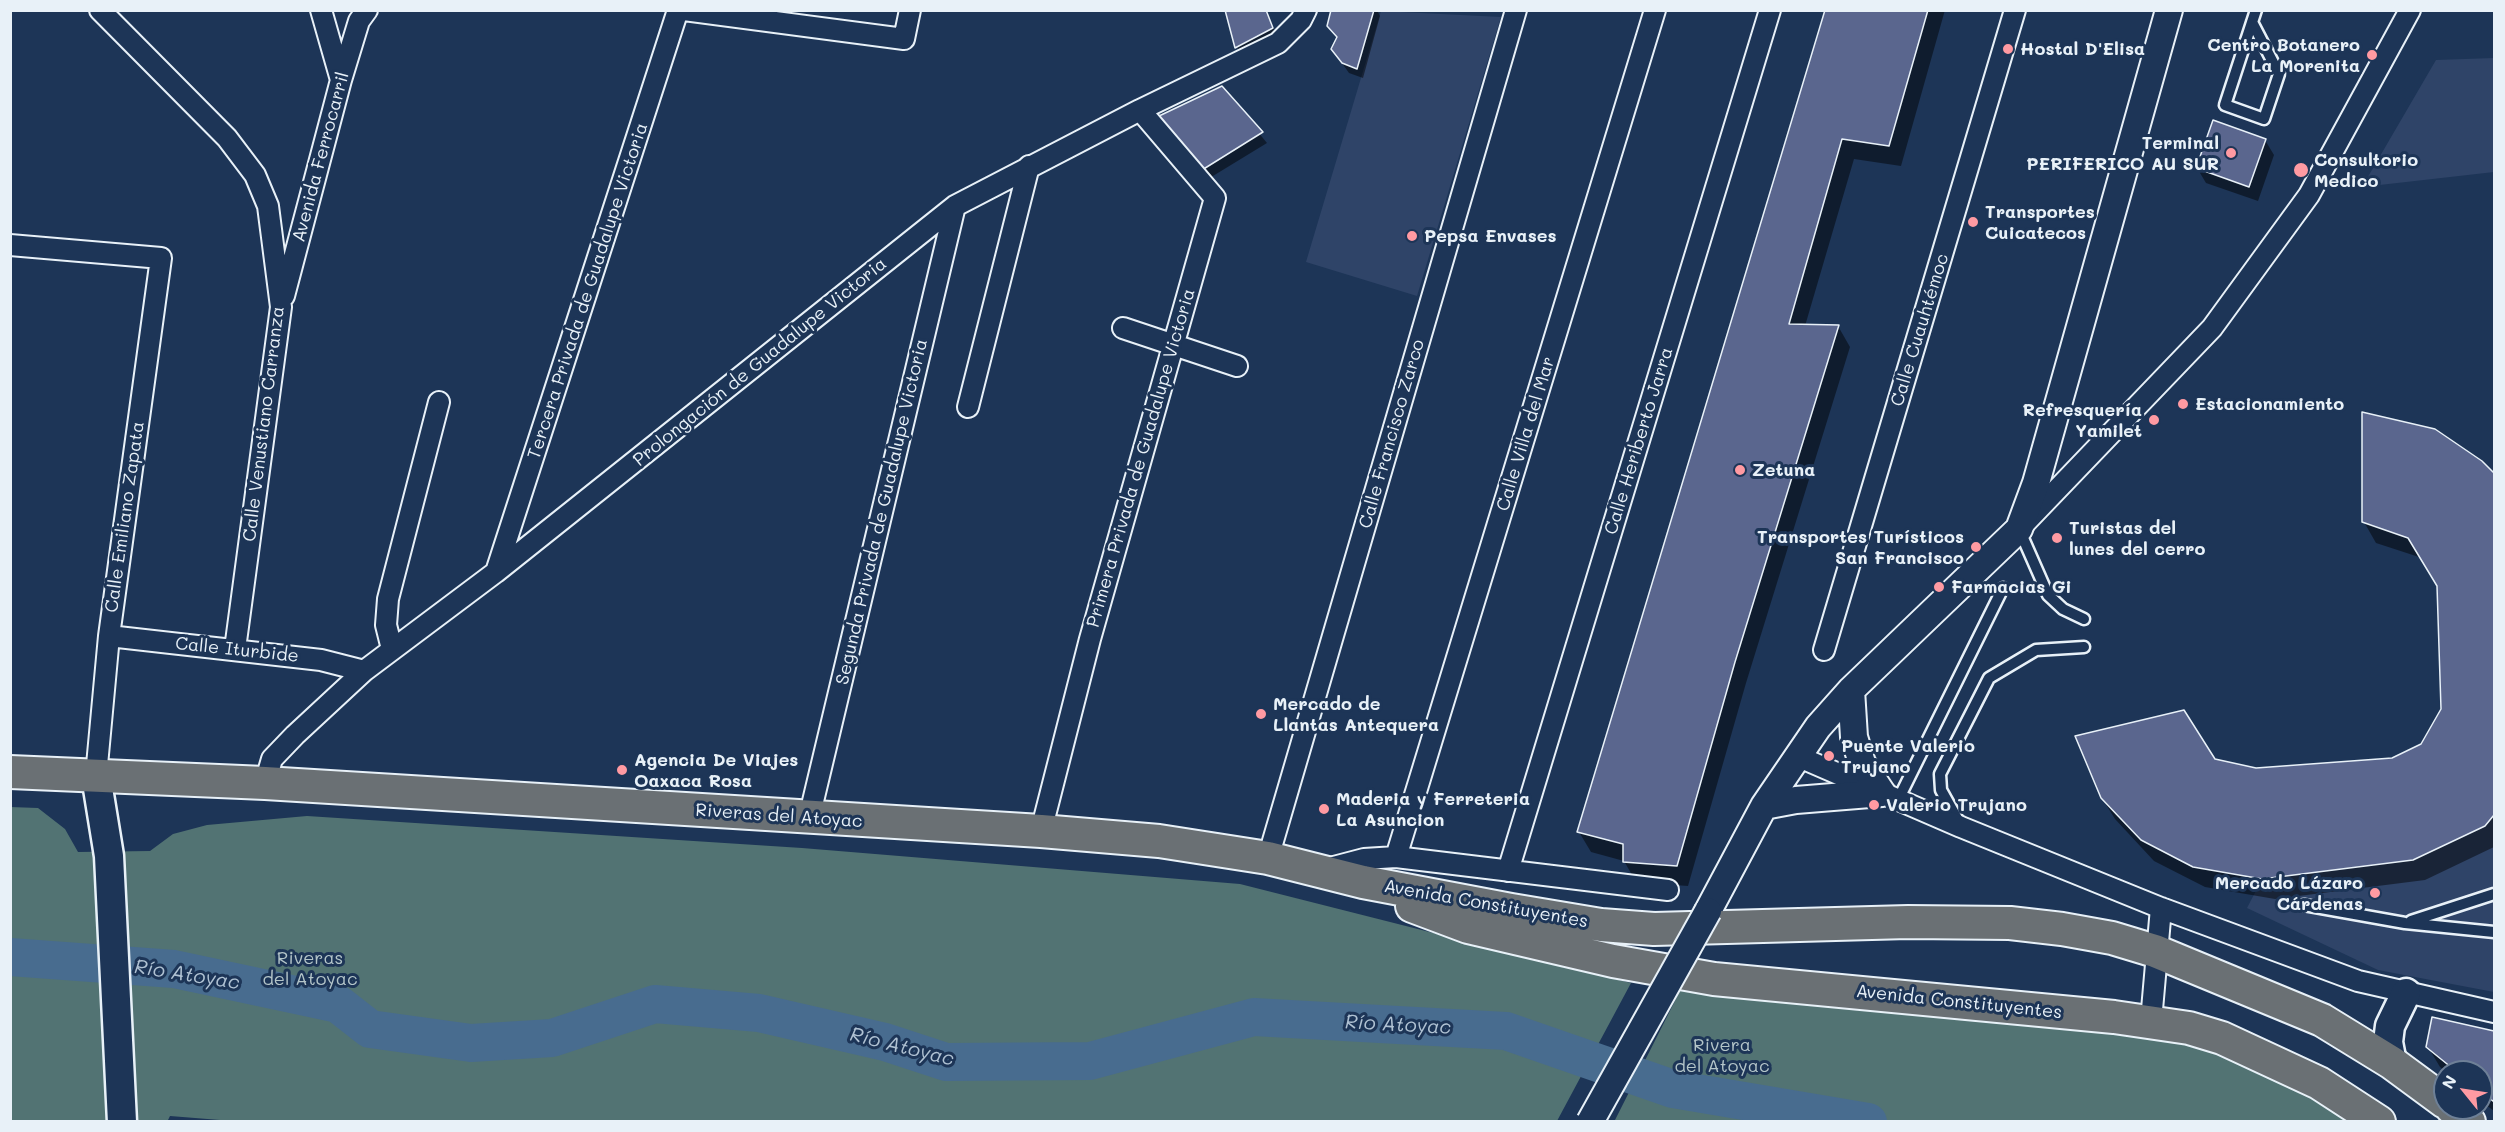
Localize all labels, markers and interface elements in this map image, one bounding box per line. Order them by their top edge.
place label: Centro Botanero La Morenita [2207,34,2360,76]
place label: Hostal D'Elisa [2020,38,2145,60]
marker: Hostal D'Elisa [2001,42,2015,56]
marker: Centro Botanero La Morenita [2365,48,2379,62]
street label: Avenida Ferrocarril [288,70,354,244]
street label: Tercera Privada de Guadalupe Victoria [523,120,653,462]
place label: Terminal PERIFERICO AU SUR [2026,132,2219,174]
marker: Terminal PERIFERICO AU SUR [2224,146,2238,160]
place label: Consultorio Medico [2314,149,2418,192]
marker: Consultorio Medico [2292,161,2310,179]
place label: Transportes Cuicatecos [1985,201,2095,244]
marker: Transportes Cuicatecos [1966,215,1980,229]
place label: Pepsa Envases [1424,225,1556,247]
marker: Pepsa Envases [1405,229,1419,243]
street label: Calle Cuauhtémoc [1886,251,1954,409]
street label: Prolongación de Guadalupe Victoria [629,253,891,471]
street label: Primera Privada de Guadalupe Victoria [1082,286,1200,630]
street label: Calle Venustiano Carranza [239,305,289,543]
street label: Segunda Privada de Guadalupe Victoria [832,337,932,687]
street label: Calle Francisco Zarco [1355,337,1429,531]
street label: Calle Heriberto Jarra [1600,345,1678,537]
street label: Calle Villa del Mar [1492,354,1560,514]
place label: Estacionamiento [2195,393,2344,415]
marker: Estacionamiento [2176,397,2190,411]
place label: Refresquería Yamilet [2023,399,2142,442]
marker: Refresquería Yamilet [2147,413,2161,427]
street label: Calle Emiliano Zapata [101,420,149,614]
place label: Zetuna [1752,459,1815,481]
marker: Zetuna [1733,463,1747,477]
place label: Turistas del lunes del cerro [2069,517,2205,560]
place label: Transportes Turísticos San Francisco [1757,526,1964,568]
marker: Turistas del lunes del cerro [2050,531,2064,545]
marker: Transportes Turísticos San Francisco [1969,540,1983,554]
place label: Farmacias Gi [1951,576,2072,598]
marker: Farmacias Gi [1932,580,1946,594]
street label: Calle Iturbide [174,633,300,667]
place label: Mercado de Llantas Antequera [1273,693,1439,736]
marker: Mercado de Llantas Antequera [1254,707,1268,721]
place label: Puente Valerio Trujano [1841,735,1975,777]
place label: Agencia De Viajes Oaxaca Rosa [634,749,798,792]
marker: Puente Valerio Trujano [1822,749,1836,763]
marker: Agencia De Viajes Oaxaca Rosa [615,763,629,777]
place label: Maderia y Ferreteria La Asuncion [1336,788,1530,830]
place label: Valerio Trujano [1886,794,2027,816]
marker: Valerio Trujano [1867,798,1881,812]
street label: Riveras del Atoyac [695,799,863,833]
marker: Maderia y Ferreteria La Asuncion [1317,802,1331,816]
place label: Mercado Lázaro Cárdenas [2215,872,2363,914]
street label: Avenida Constituyentes [1382,875,1590,933]
marker: Mercado Lázaro Cárdenas [2368,886,2382,900]
park label: Riveras del Atoyac [262,947,358,990]
water label: Río Atoyac [133,955,241,995]
street label: Avenida Constituyentes [1855,980,2063,1024]
water label: Río Atoyac [1344,1010,1452,1040]
water label: Río Atoyac [847,1022,957,1072]
park label: Rivera del Atoyac [1674,1034,1770,1076]
north arrow [2433,1060,2493,1120]
text: N [2437,1071,2461,1092]

